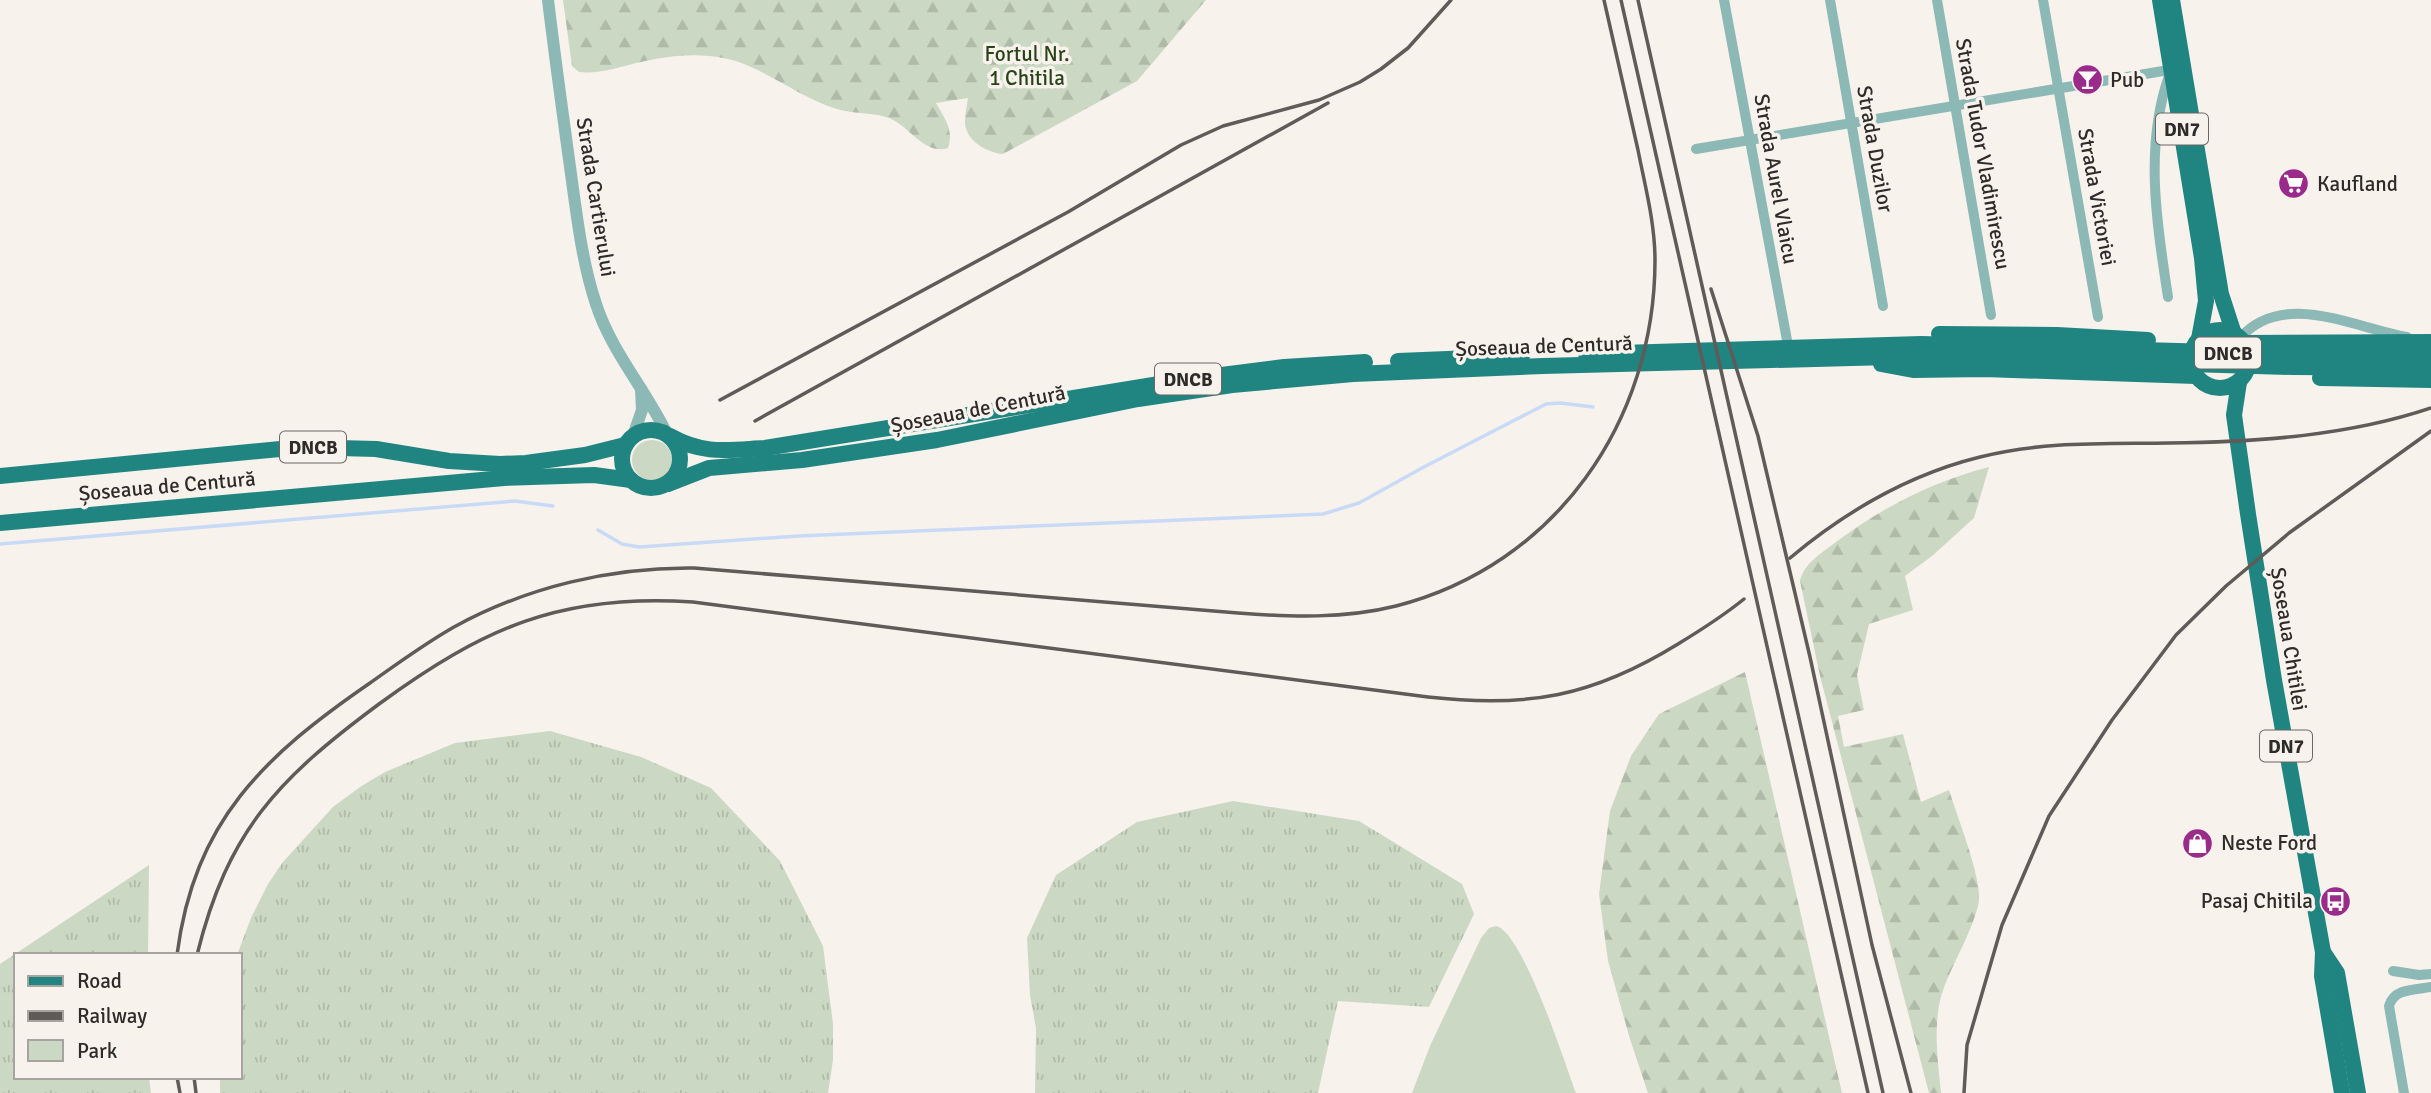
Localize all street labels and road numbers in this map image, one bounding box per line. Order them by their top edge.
street label: Strada Tudor Vladimirescu [1950,36,2016,272]
street label: Strada Duzilor [1851,84,1899,215]
street label: Strada Aurel Vlaicu [1748,92,1804,266]
road number: DN7 [2156,113,2208,144]
street label: Strada Cartierului [571,116,621,278]
street label: Strada Victoriei [2072,126,2122,268]
street label: Șoseaua de Centură [1455,330,1633,362]
road number: DNCB [2195,338,2261,368]
road number: DNCB [1155,364,1221,394]
street label: Șoseaua de Centură [888,379,1068,439]
road number: DNCB [280,432,346,462]
street label: Șoseaua de Centură [77,465,257,507]
street label: Șoseaua Chitilei [2265,565,2313,713]
road number: DN7 [2260,730,2312,762]

